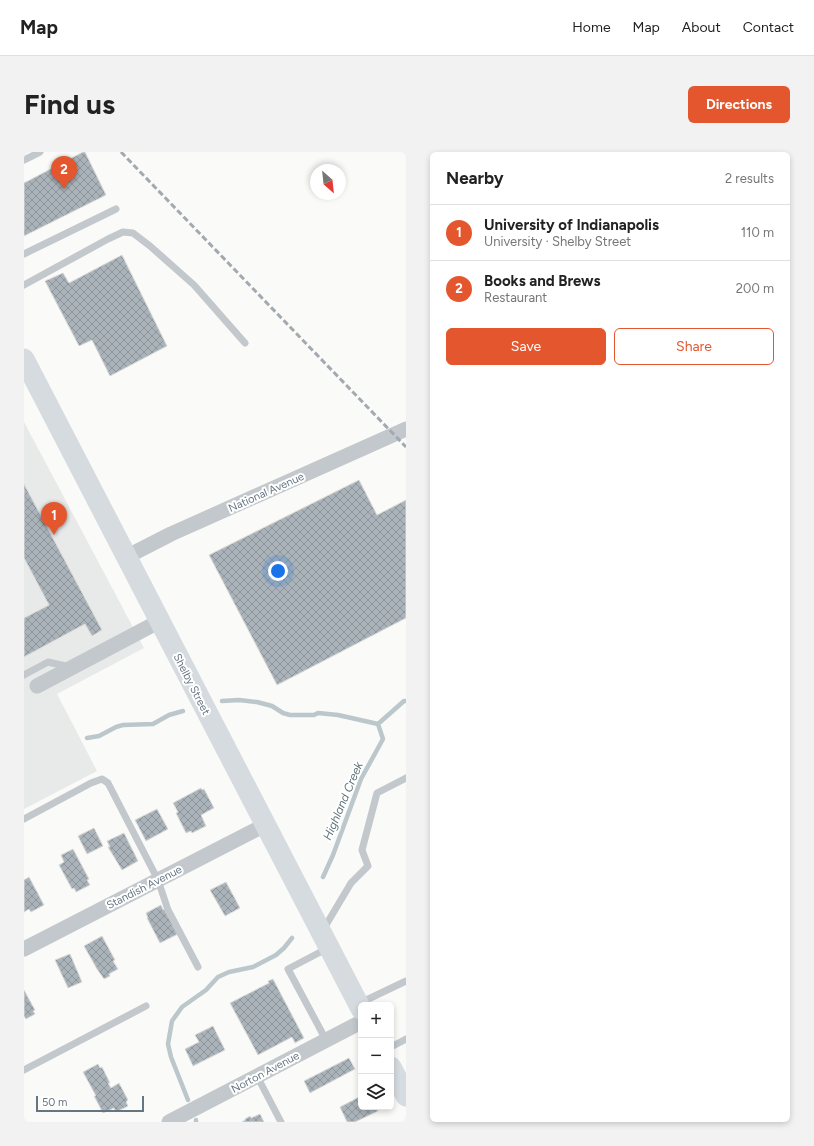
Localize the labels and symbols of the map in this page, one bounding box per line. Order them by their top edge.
pin: 2 [51,156,77,189]
north arrow [310,164,346,200]
street label: National Avenue [226,470,306,515]
pin: 1 [41,502,67,535]
your location [268,561,288,581]
street label: Shelby Street [171,651,213,717]
water label: Highland Creek [320,759,366,842]
street label: Standish Avenue [104,863,184,912]
street label: Norton Avenue [229,1049,301,1096]
scale bar [36,1094,144,1113]

